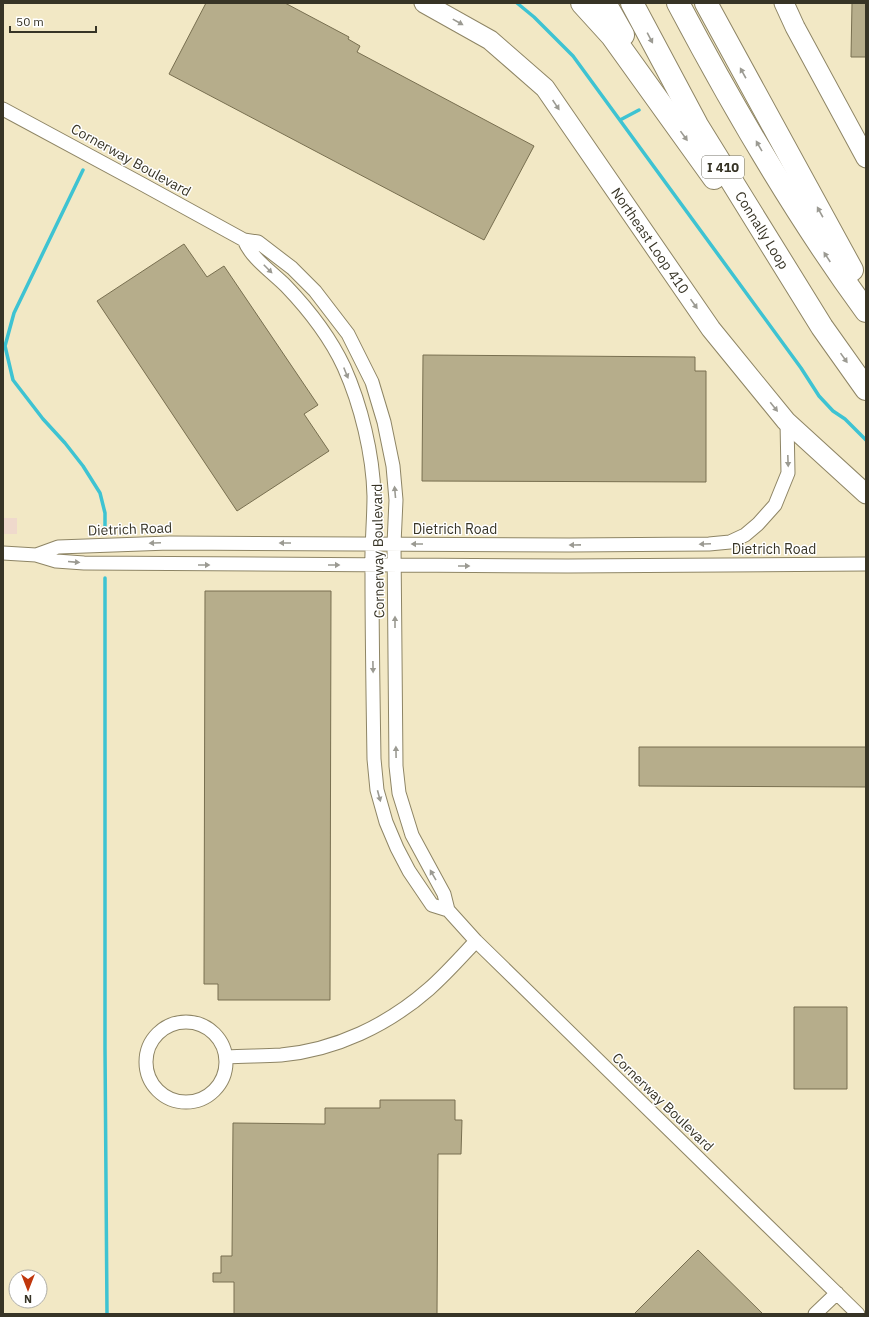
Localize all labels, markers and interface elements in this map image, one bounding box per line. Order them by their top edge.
scale bar [10,8,96,34]
text: 50 m [16,14,44,29]
one-way arrow [452,19,464,26]
one-way arrow [647,32,654,43]
one-way arrow [740,67,746,79]
one-way arrow [552,100,560,110]
street label: Cornerway Boulevard [68,120,194,200]
one-way arrow [680,130,688,141]
one-way arrow [755,141,762,152]
road number: I 410 [702,156,744,178]
street label: Northeast Loop 410 [607,184,693,297]
street label: Connally Loop [731,188,793,273]
one-way arrow [817,207,823,218]
one-way arrow [824,251,831,263]
one-way arrow [263,264,273,274]
one-way arrow [690,299,698,310]
one-way arrow [840,353,848,363]
one-way arrow [343,367,349,378]
one-way arrow [770,401,779,412]
one-way arrow [785,455,791,468]
street label: Cornerway Boulevard [368,484,388,618]
one-way arrow [392,486,398,498]
street label: Dietrich Road [87,519,173,539]
street label: Dietrich Road [413,520,497,538]
one-way arrow [149,540,161,547]
one-way arrow [278,540,291,546]
street label: Dietrich Road [732,540,816,558]
one-way arrow [410,541,423,547]
one-way arrow [698,541,711,547]
one-way arrow [568,542,581,548]
one-way arrow [68,559,80,566]
one-way arrow [198,562,211,568]
one-way arrow [328,562,341,568]
one-way arrow [458,563,471,569]
one-way arrow [392,615,398,628]
one-way arrow [370,661,376,674]
one-way arrow [393,745,399,758]
one-way arrow [376,790,382,802]
one-way arrow [430,869,437,881]
street label: Cornerway Boulevard [608,1049,718,1155]
north arrow [8,1269,48,1309]
text: N [24,1292,32,1306]

